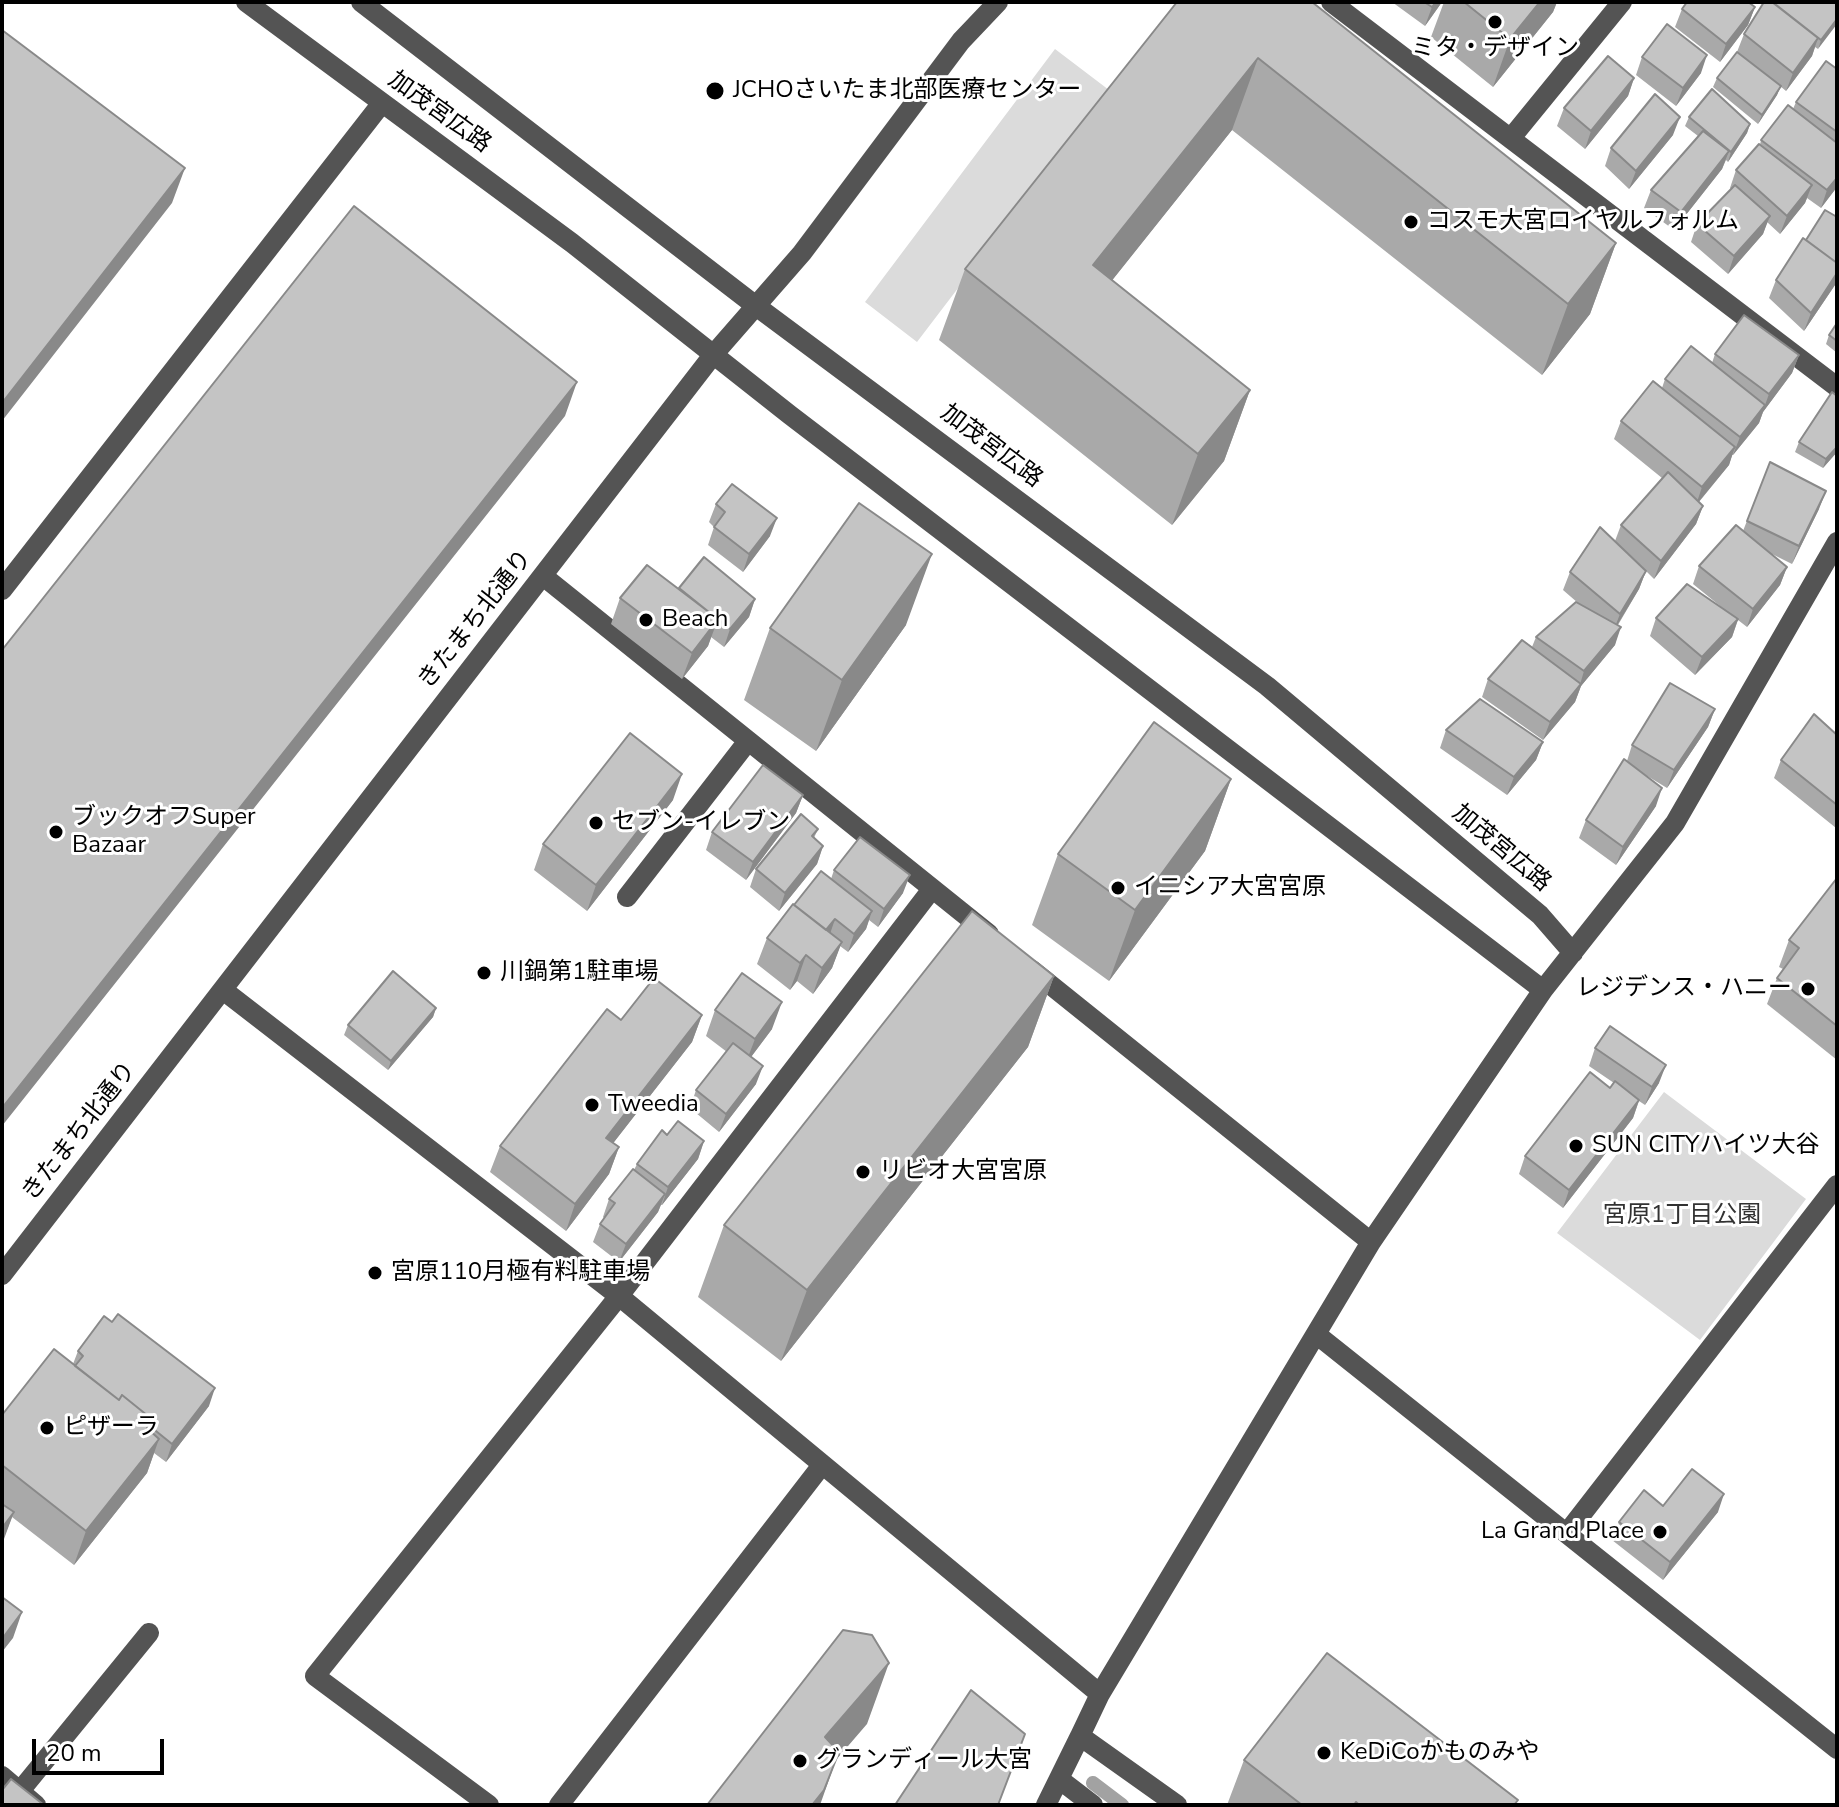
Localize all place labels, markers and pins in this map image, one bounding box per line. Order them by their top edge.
marker: ミタ・デザイン [1486,13,1504,31]
place label: ミタ・デザイン [1411,35,1579,63]
place label: JCHOさいたま北部医療センター [733,77,1082,105]
marker: JCHOさいたま北部医療センター [704,80,726,102]
place label: コスモ大宮ロイヤルフォルム [1427,208,1739,236]
marker: コスモ大宮ロイヤルフォルム [1402,213,1420,231]
place label: Beach [662,606,728,634]
marker: Beach [637,611,655,629]
place label: ブックオフSuper Bazaar [72,804,256,860]
place label: セブン-イレブン [612,809,790,837]
marker: セブン-イレブン [587,814,605,832]
marker: ブックオフSuper Bazaar [47,823,65,841]
place label: イニシア大宮宮原 [1134,874,1326,902]
marker: イニシア大宮宮原 [1109,879,1127,897]
place label: 川鍋第1駐車場 [500,959,658,987]
marker: 川鍋第1駐車場 [475,964,493,982]
place label: レジデンス・ハニー [1576,975,1792,1003]
marker: レジデンス・ハニー [1799,980,1817,998]
place label: Tweedia [608,1091,699,1119]
marker: Tweedia [583,1096,601,1114]
place label: SUN CITYハイツ大谷 [1592,1132,1819,1160]
marker: SUN CITYハイツ大谷 [1567,1137,1585,1155]
place label: リビオ大宮宮原 [879,1158,1047,1186]
marker: リビオ大宮宮原 [854,1163,872,1181]
place label: 宮原110月極有料駐車場 [391,1259,650,1287]
marker: 宮原110月極有料駐車場 [366,1264,384,1282]
place label: ピザーラ [63,1414,159,1442]
marker: ピザーラ [38,1419,56,1437]
place label: La Grand Place [1481,1518,1644,1546]
marker: La Grand Place [1651,1523,1669,1541]
place label: KeDiCoかものみや [1340,1739,1540,1767]
marker: KeDiCoかものみや [1315,1744,1333,1762]
place label: グランディール大宮 [816,1747,1032,1775]
marker: グランディール大宮 [791,1752,809,1770]

